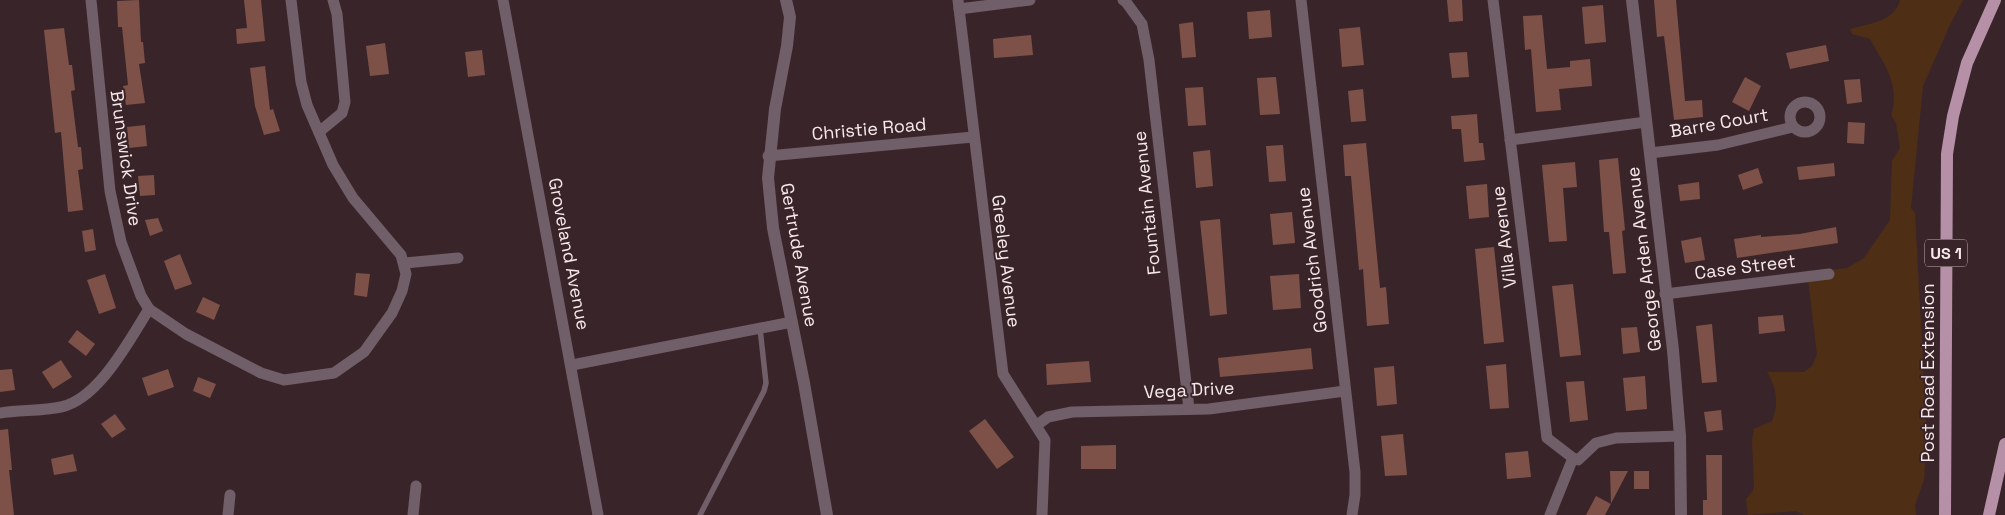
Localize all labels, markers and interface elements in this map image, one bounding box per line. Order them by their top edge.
street label: Brunswick Drive [106,88,147,227]
street label: Barre Court [1668,103,1770,142]
street label: Christie Road [811,112,927,145]
street label: Fountain Avenue [1128,130,1165,276]
street label: George Arden Avenue [1621,165,1666,353]
street label: Groveland Avenue [543,176,596,332]
street label: Gertrude Avenue [776,181,823,329]
street label: Villa Avenue [1486,185,1521,289]
street label: Goodrich Avenue [1291,186,1332,334]
street label: Greeley Avenue [987,193,1026,329]
road number: US 1 [1925,240,1967,266]
street label: Case Street [1693,249,1797,284]
street label: Post Road Extension [1916,283,1939,463]
street label: Vega Drive [1143,376,1235,403]

